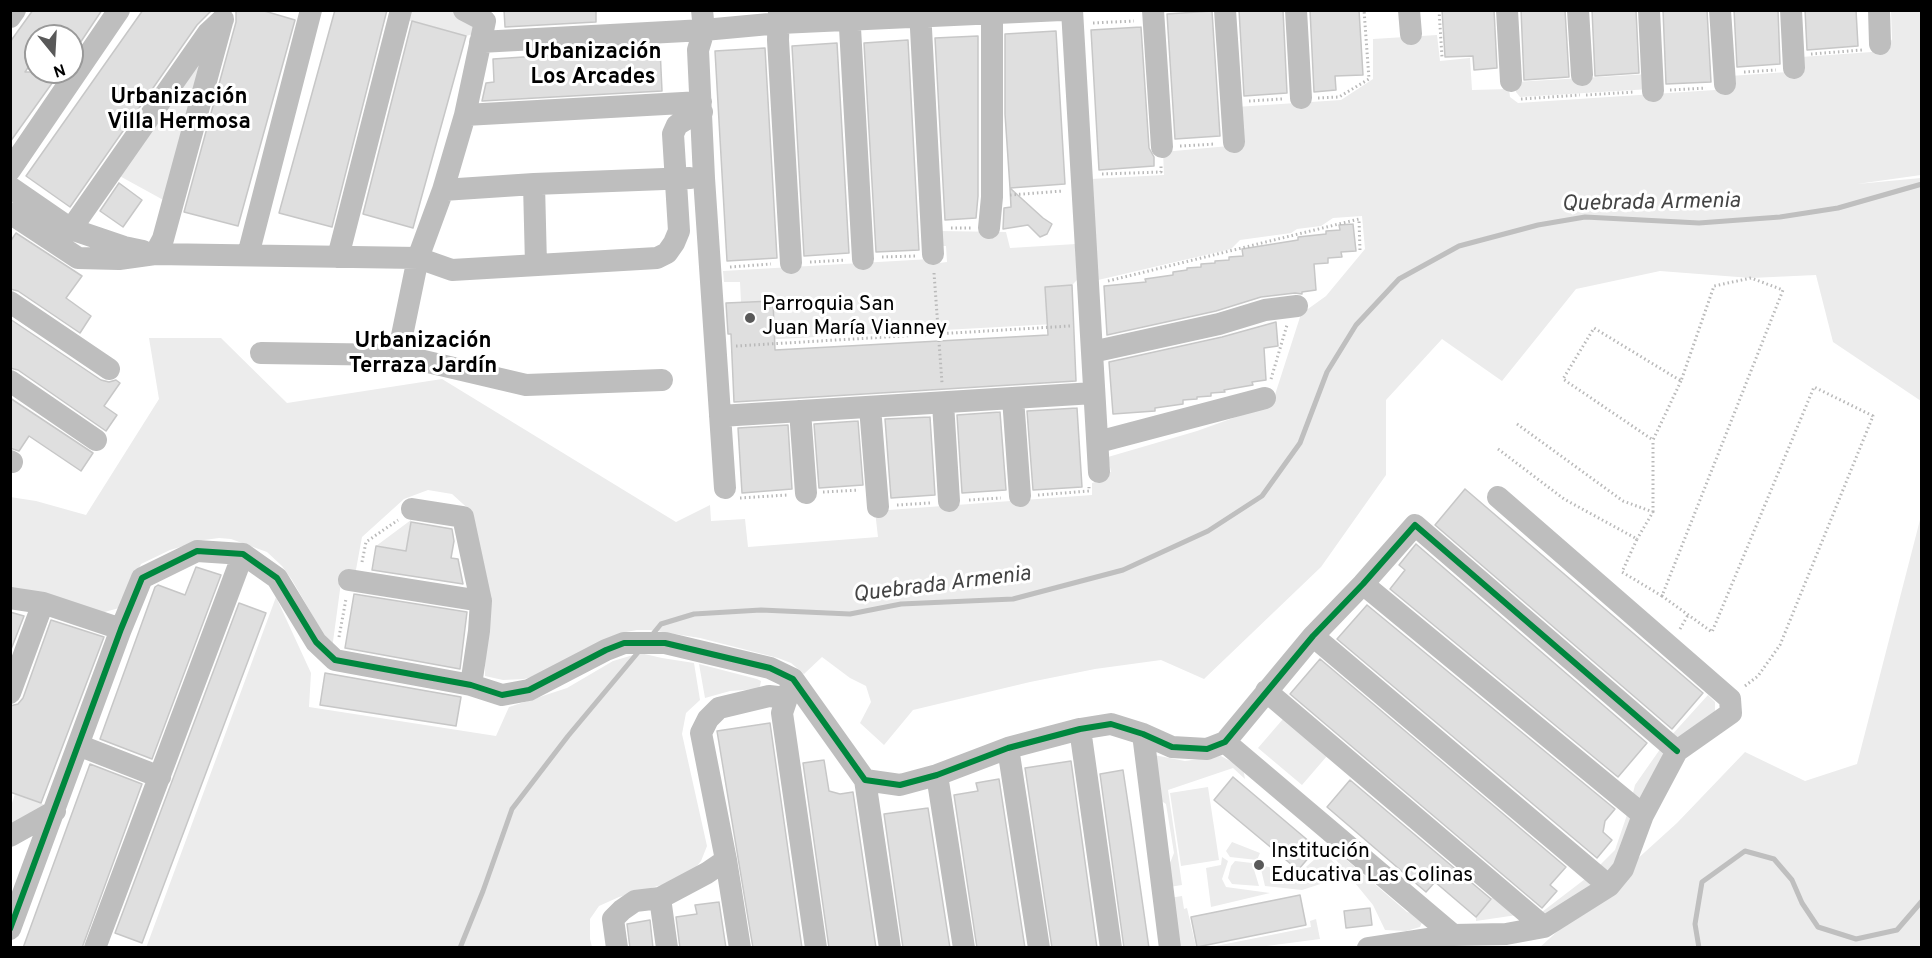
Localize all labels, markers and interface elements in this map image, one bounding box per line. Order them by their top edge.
north arrow [24,24,84,84]
district label: Urbanización Los Arcades [524,41,662,92]
text: N [50,58,68,81]
district label: Urbanización Villa Hermosa [107,86,251,138]
water label: Quebrada Armenia [1561,189,1741,219]
place label: Parroquia San Juan María Vianney [762,293,947,343]
marker: Parroquia San Juan María Vianney [743,311,757,325]
district label: Urbanización Terraza Jardín [349,330,497,382]
water label: Quebrada Armenia [852,562,1032,610]
place label: Institución Educativa Las Colinas [1271,840,1473,890]
marker: Institución Educativa Las Colinas [1252,858,1266,872]

